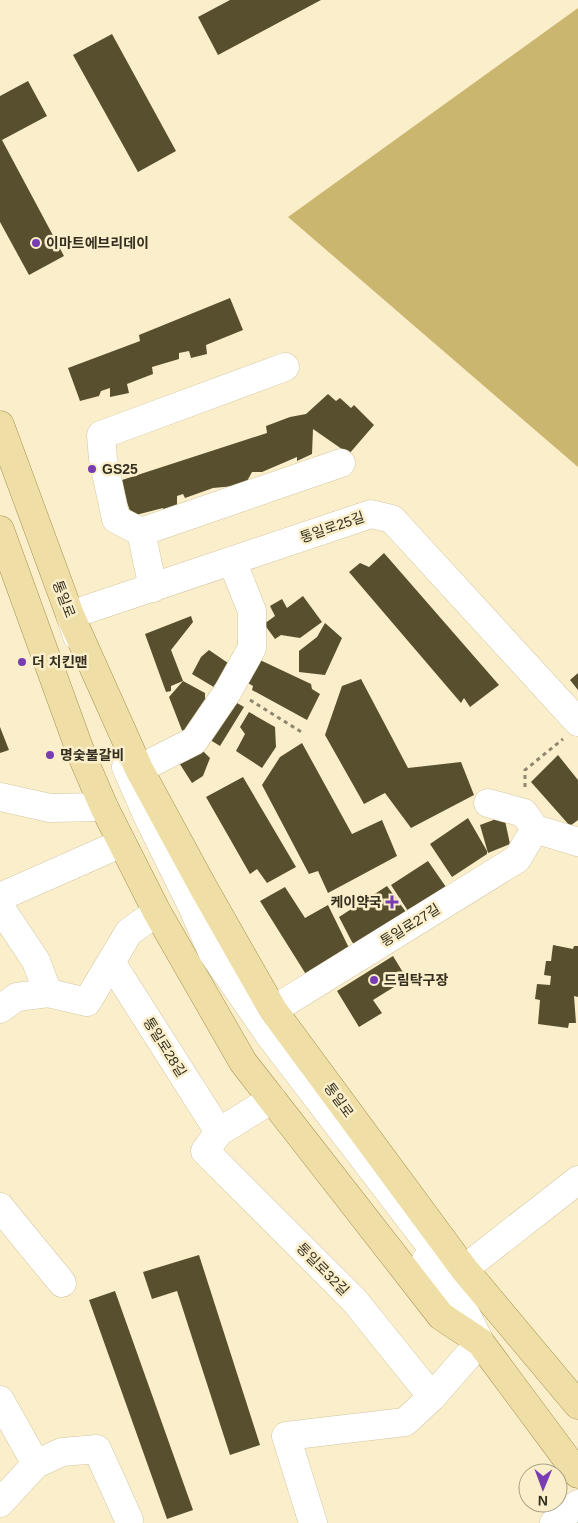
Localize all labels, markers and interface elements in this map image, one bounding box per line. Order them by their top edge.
place label: 이마트에브리데이 [46,235,149,251]
marker: 이마트에브리데이 [30,237,42,249]
place label: GS25 [102,461,138,477]
marker: GS25 [86,463,98,475]
street label: 통일로25길 [298,509,366,545]
street label: 통일로 [50,578,78,620]
place label: 더 치킨맨 [32,654,87,670]
marker: 더 치킨맨 [16,656,28,668]
place label: 명숯불갈비 [60,747,124,763]
marker: 명숯불갈비 [44,749,56,761]
place label: 케이약국 [330,894,382,910]
marker: 케이약국 [386,896,398,908]
street label: 통일로27길 [377,900,443,950]
place label: 드림탁구장 [384,972,449,988]
marker: 드림탁구장 [368,974,380,986]
street label: 통일로28길 [140,1014,190,1080]
street label: 통일로 [321,1080,357,1120]
street label: 통일로32길 [294,1240,352,1298]
north arrow [518,1463,568,1513]
text: N [538,1493,548,1509]

